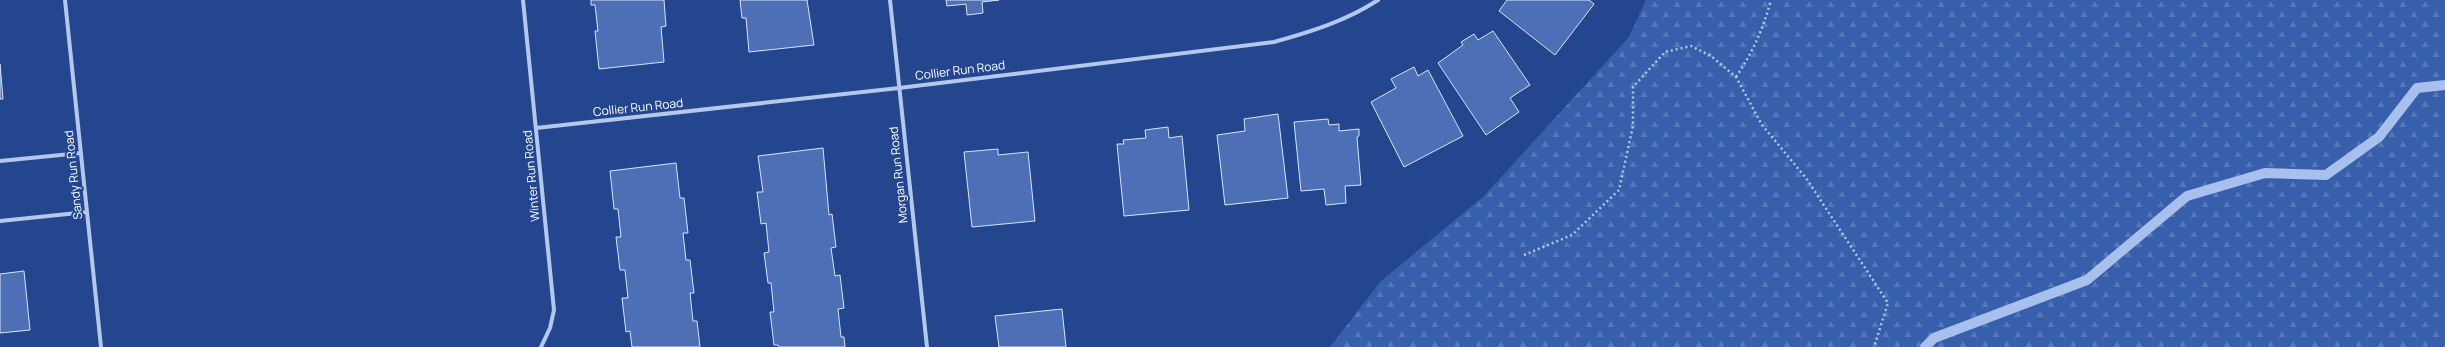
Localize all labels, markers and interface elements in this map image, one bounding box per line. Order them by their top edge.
street label: Collier Run Road [914,56,1006,84]
street label: Collier Run Road [592,94,684,120]
street label: Morgan Run Road [884,126,912,224]
street label: Winter Run Road [519,129,543,223]
street label: Sandy Run Road [60,130,86,220]

